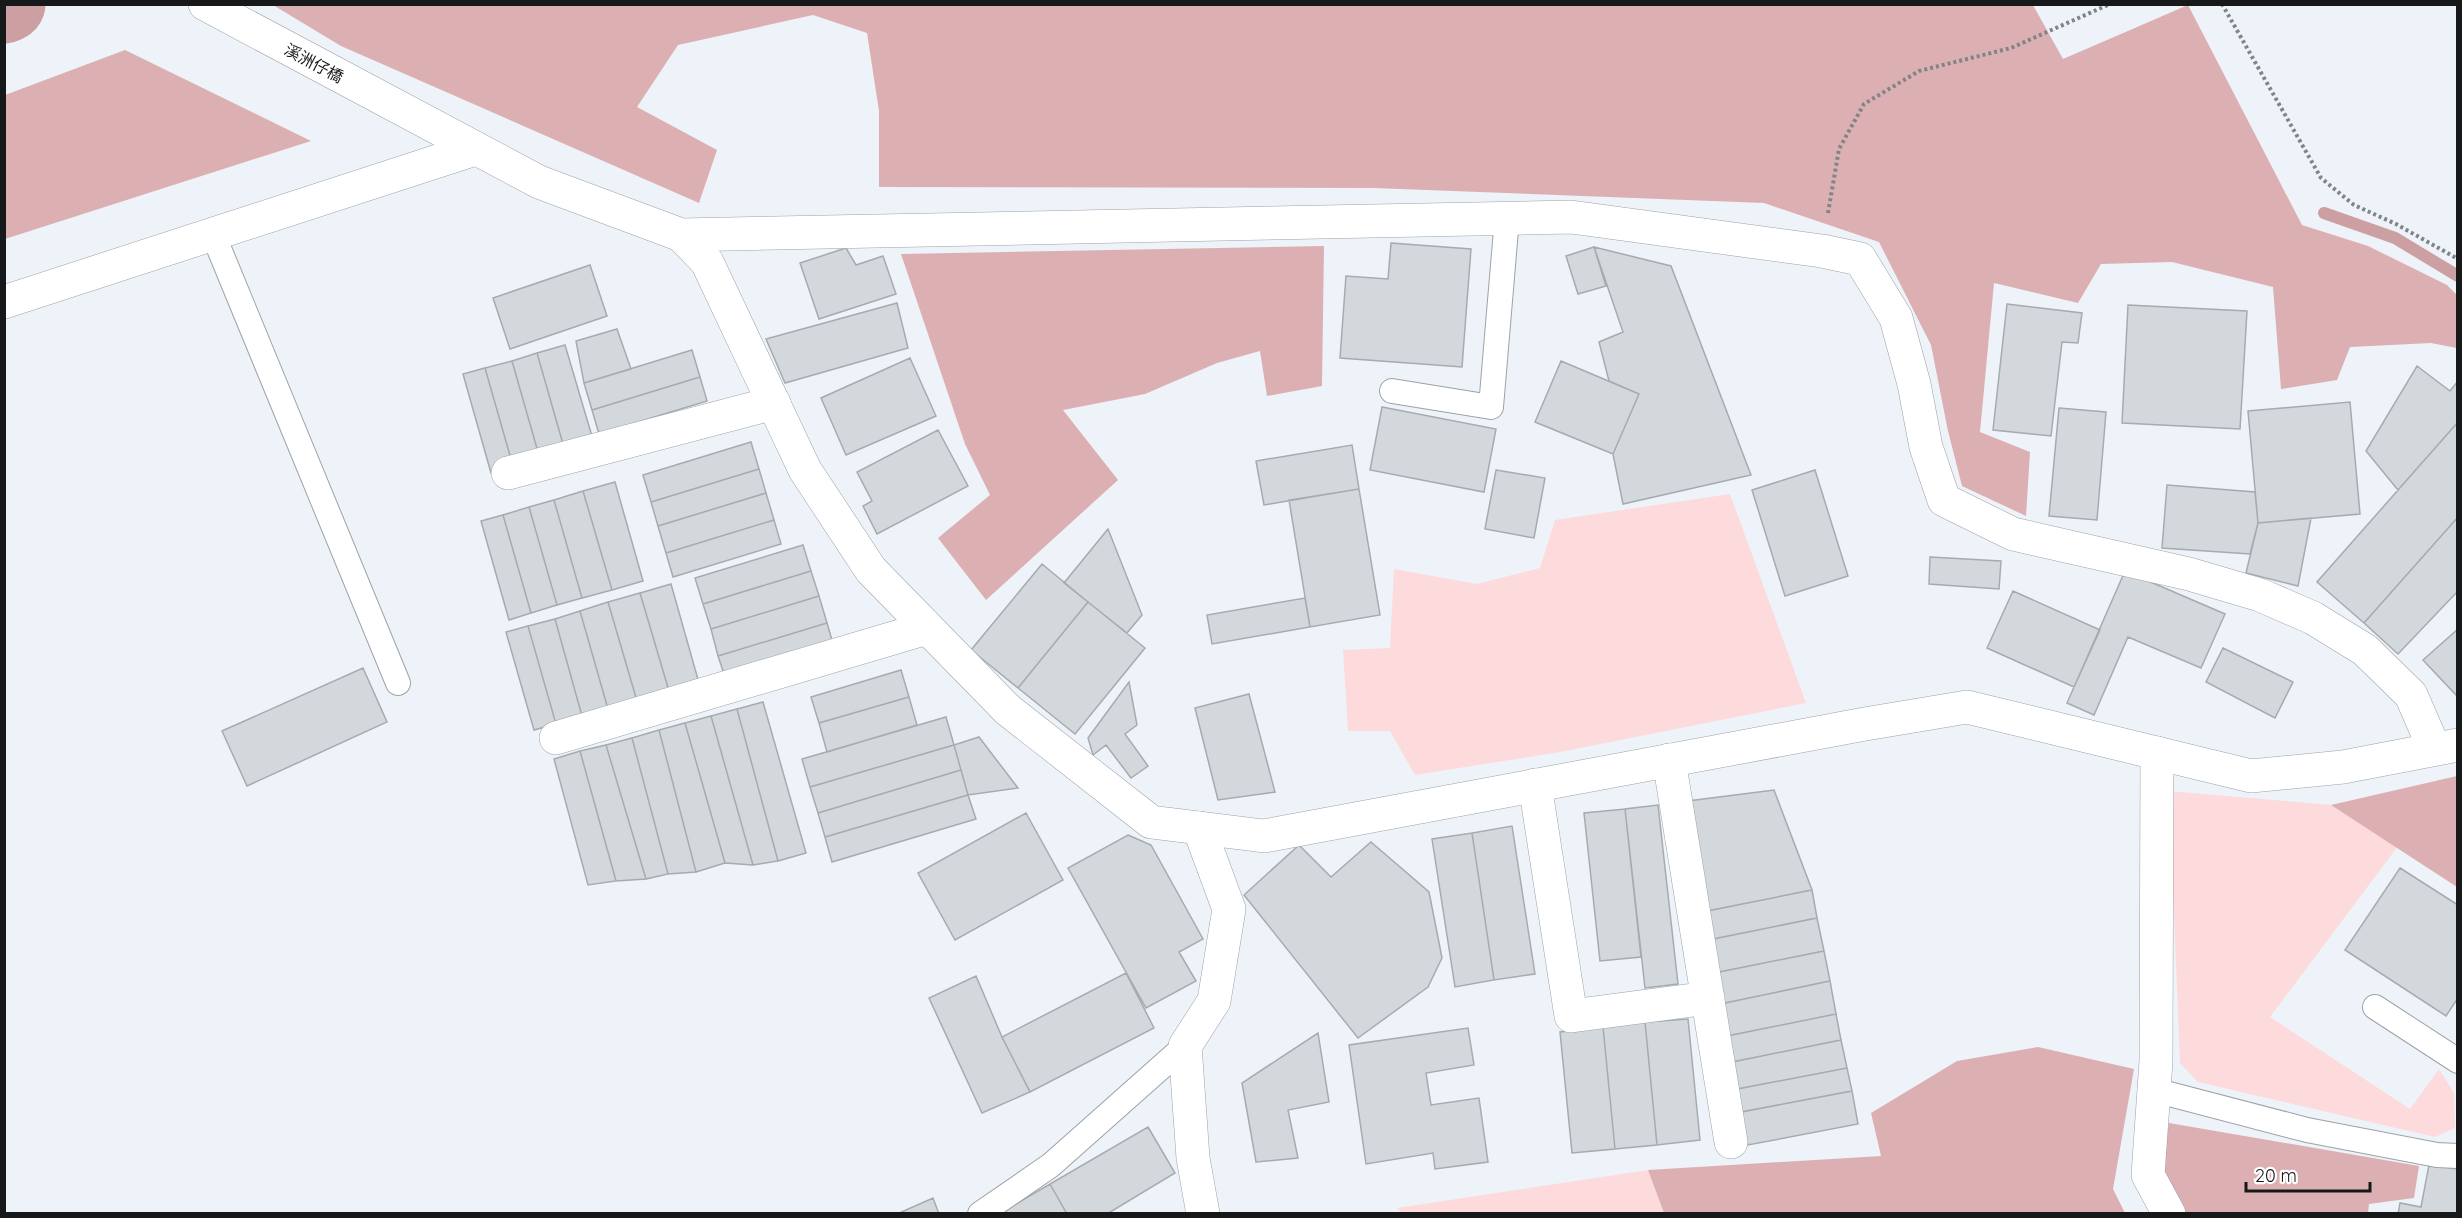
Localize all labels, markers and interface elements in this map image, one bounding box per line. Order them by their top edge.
street label: 溪洲仔橋 [281,39,347,87]
scale bar [2246,1155,2370,1193]
text: 20 m [2255,1164,2297,1187]

